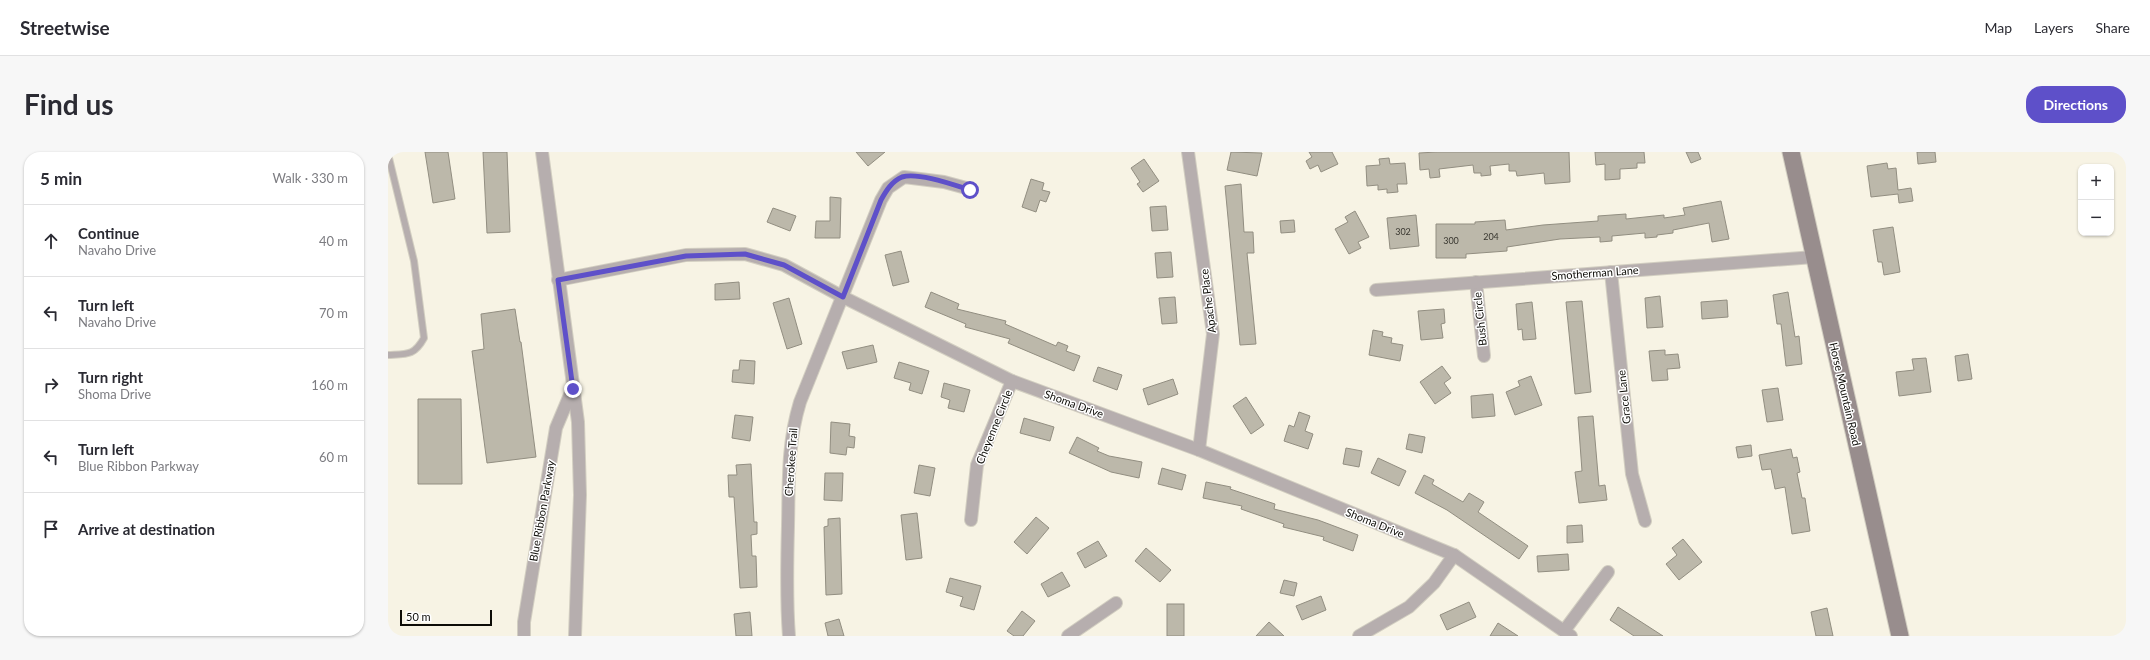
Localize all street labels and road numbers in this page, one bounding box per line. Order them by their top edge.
street label: Smotherman Lane [1551,263,1639,282]
street label: Apache Place [1197,268,1218,334]
street label: Bush Circle [1470,291,1489,347]
street label: Horse Mountain Road [1827,341,1864,447]
street label: Grace Lane [1614,369,1633,425]
street label: Shoma Drive [1043,387,1106,420]
street label: Cheyenne Circle [973,388,1014,466]
street label: Cherokee Trail [782,427,799,497]
street label: Blue Ribbon Parkway [526,459,557,562]
street label: Shoma Drive [1344,505,1406,540]

